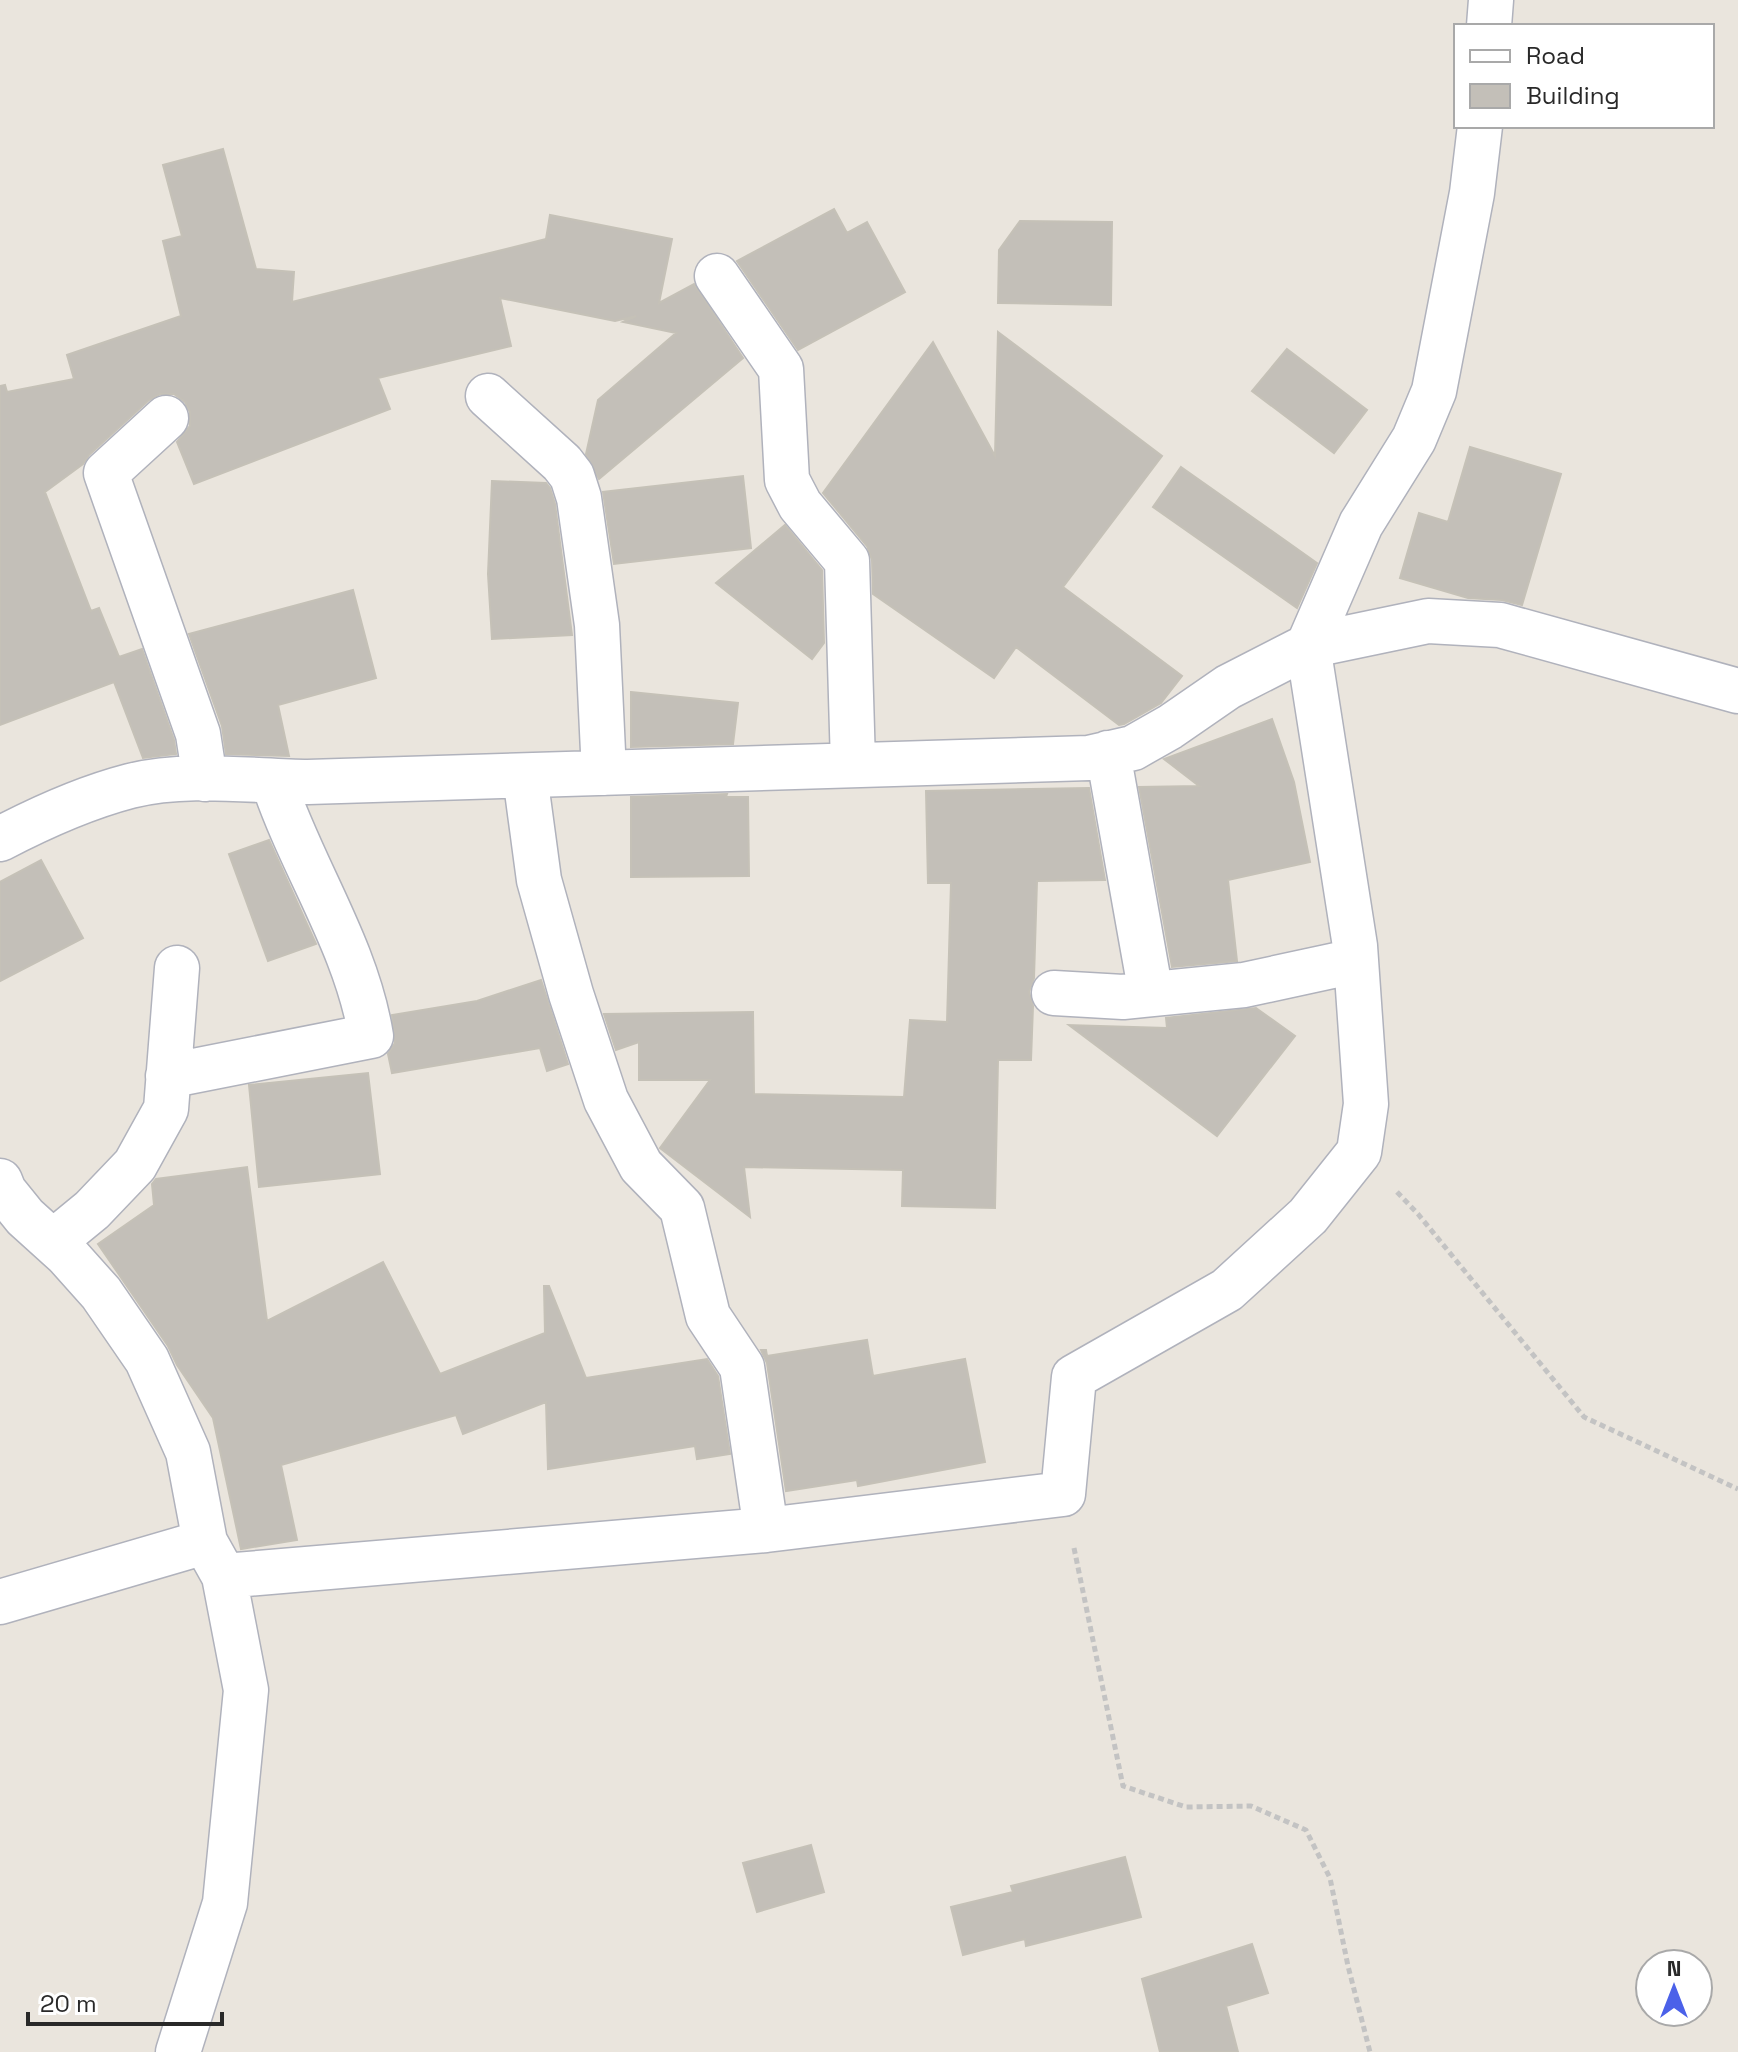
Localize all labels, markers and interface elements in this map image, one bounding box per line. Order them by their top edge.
legend [1454,24,1714,128]
text: Road [1526,40,1585,71]
text: Building [1526,80,1620,111]
north arrow [1634,1948,1714,2028]
text: N [1667,1954,1681,1982]
scale bar [28,1976,222,2026]
text: 20 m [40,1988,97,2019]

